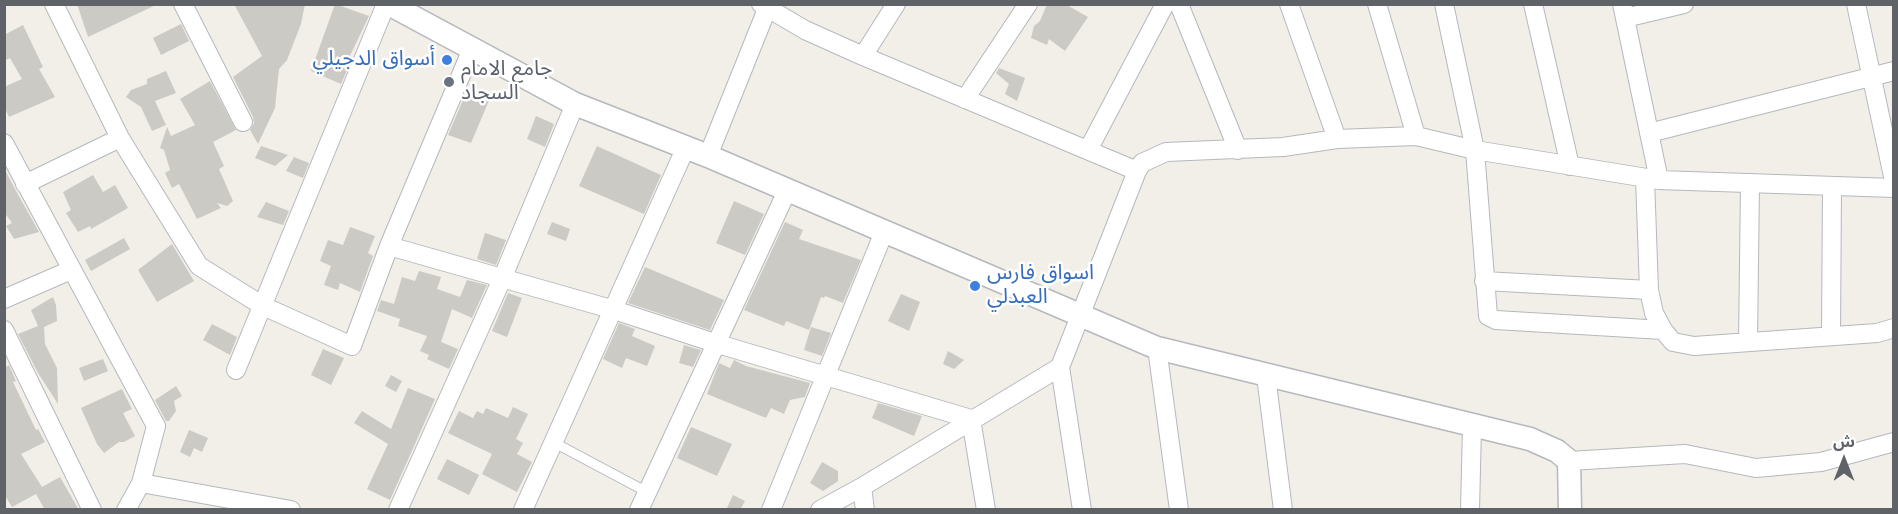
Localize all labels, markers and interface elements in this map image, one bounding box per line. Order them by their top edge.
place label: أسواق الدجيلي [313,47,435,73]
marker: أسواق الدجيلي [440,53,454,67]
place label: جامع الامام السجاد [461,57,552,107]
marker: جامع الامام السجاد [442,75,456,89]
place label: اسواق فارس العبدلي [987,261,1094,311]
marker: اسواق فارس العبدلي [968,279,982,293]
north arrow [1814,430,1874,490]
text: ش [1833,430,1855,453]

